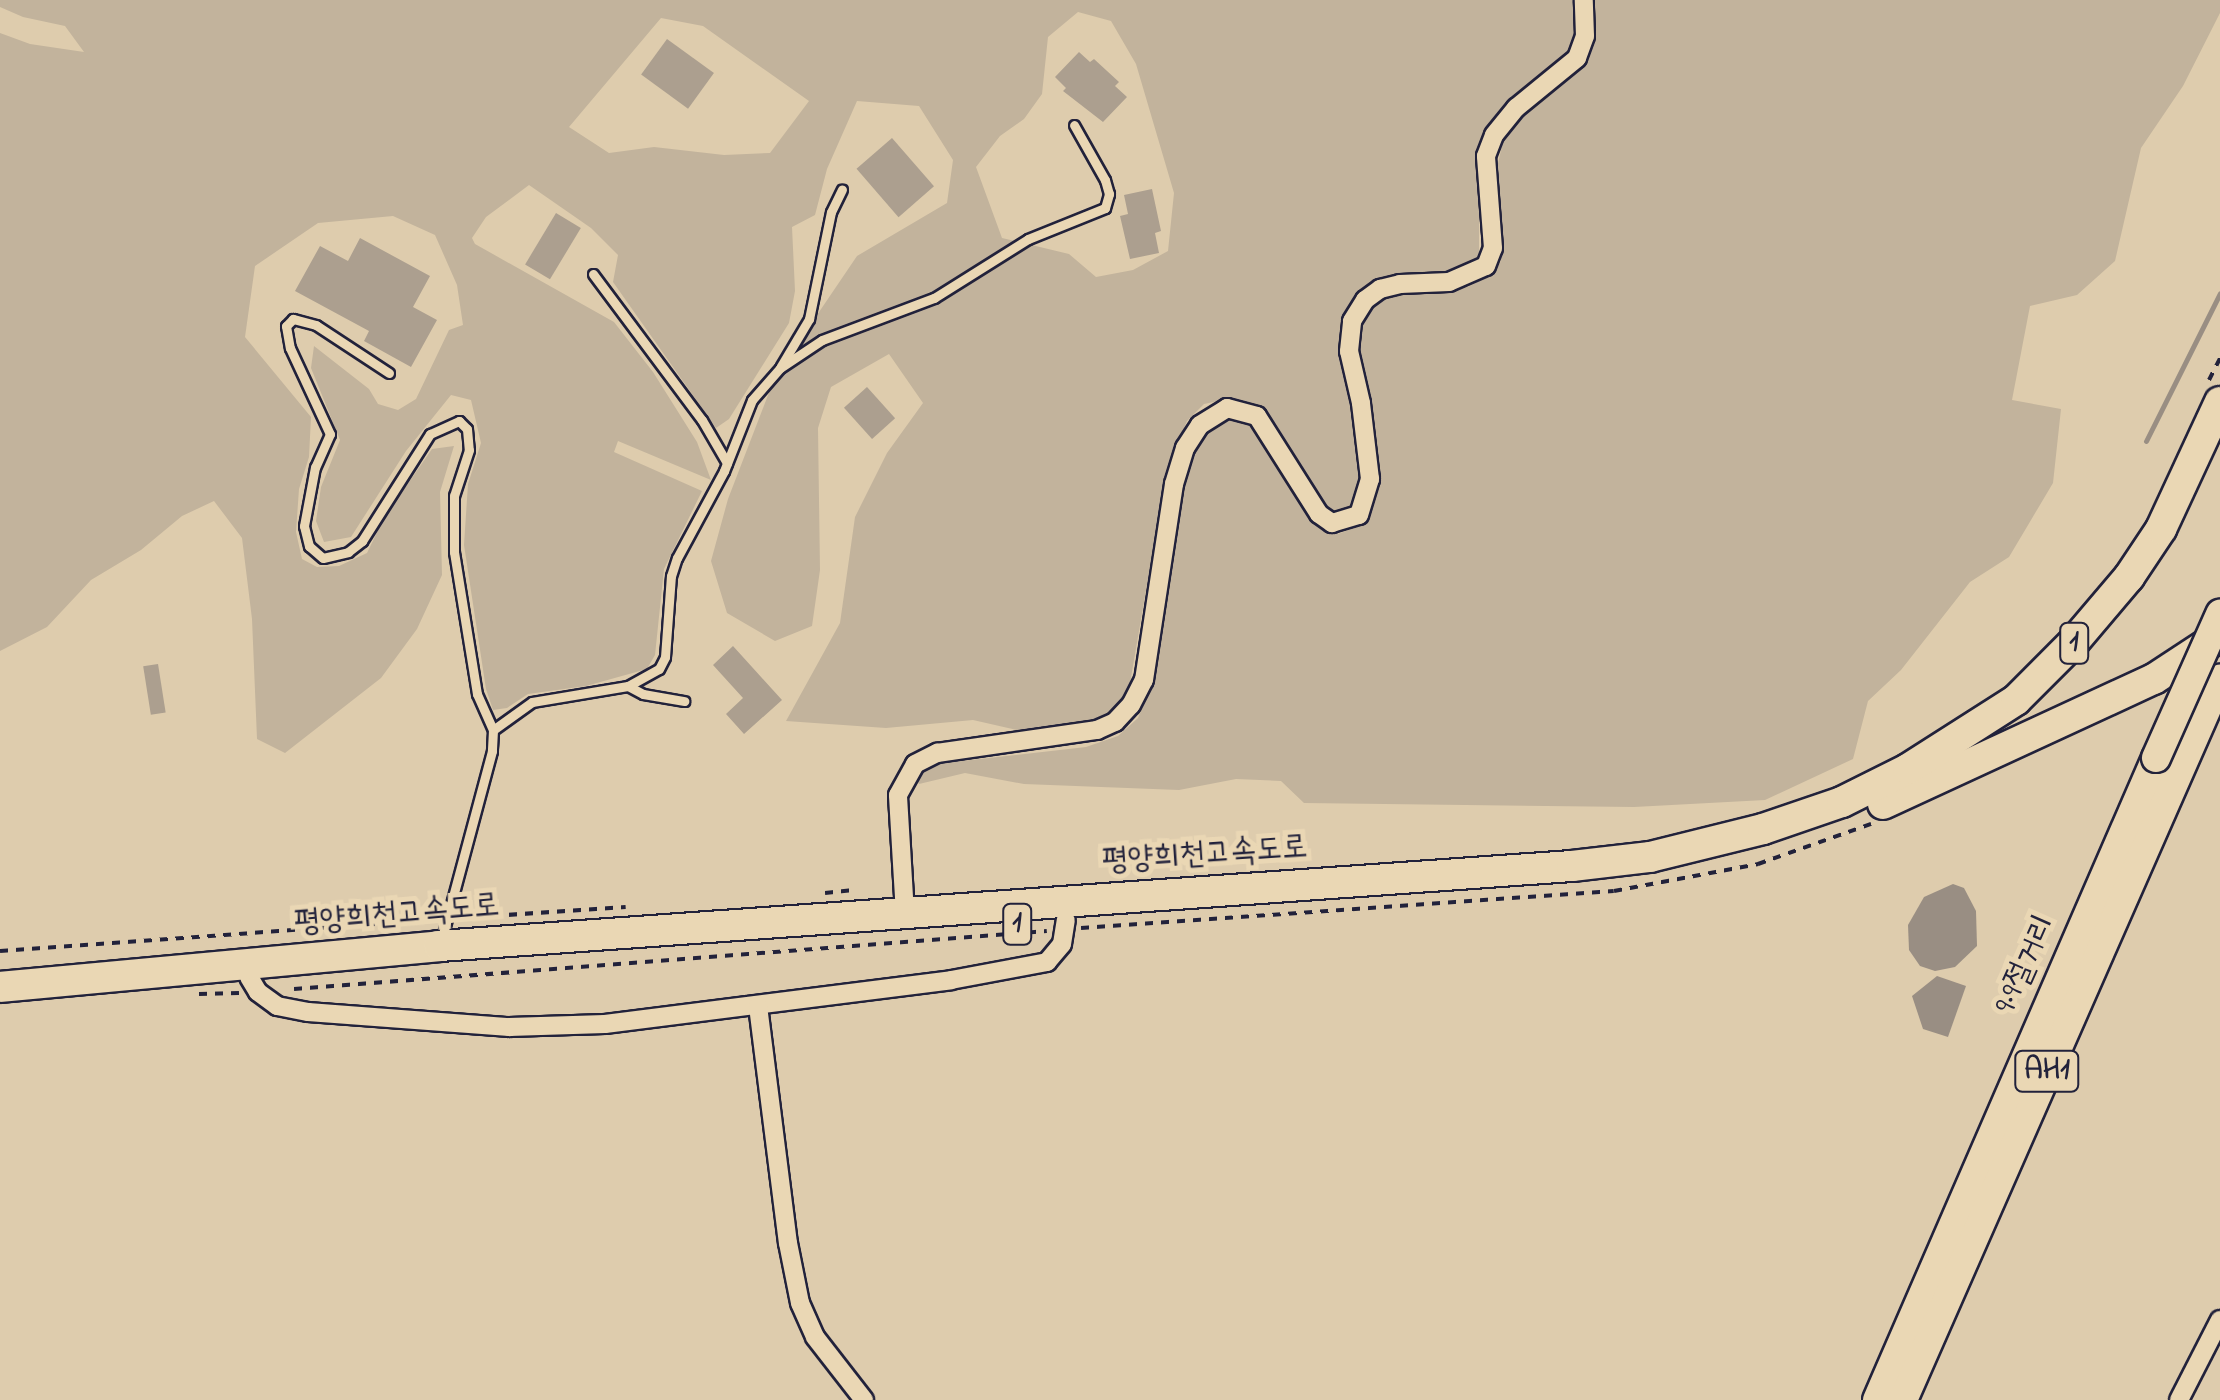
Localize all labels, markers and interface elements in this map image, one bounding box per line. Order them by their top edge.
road number: 1 [2059,618,2089,668]
street label: 평양희천고속도로 [1101,830,1309,882]
street label: 평양희천고속도로 [293,888,501,944]
road number: 1 [1002,899,1032,949]
street label: 9·9절거리 [1988,910,2066,1020]
road number: AH1 [2012,1046,2082,1096]

